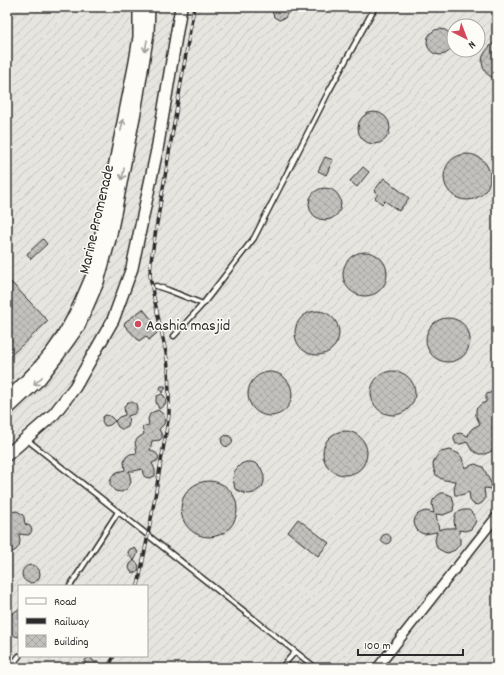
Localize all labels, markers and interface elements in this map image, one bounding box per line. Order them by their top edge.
north arrow [446,18,486,58]
text: N [464,36,479,52]
one-way arrow [142,39,150,52]
one-way arrow [118,119,126,132]
street label: Marine Promenade [74,163,121,277]
one-way arrow [118,167,126,180]
place label: Aashia masjid [146,315,230,338]
marker: Aashia masjid [133,319,143,329]
one-way arrow [33,376,43,386]
legend [18,585,148,657]
text: Road [54,594,76,611]
text: Railway [54,614,90,631]
scale bar [358,631,463,657]
text: Building [54,634,89,651]
text: 100 m [364,638,391,655]

